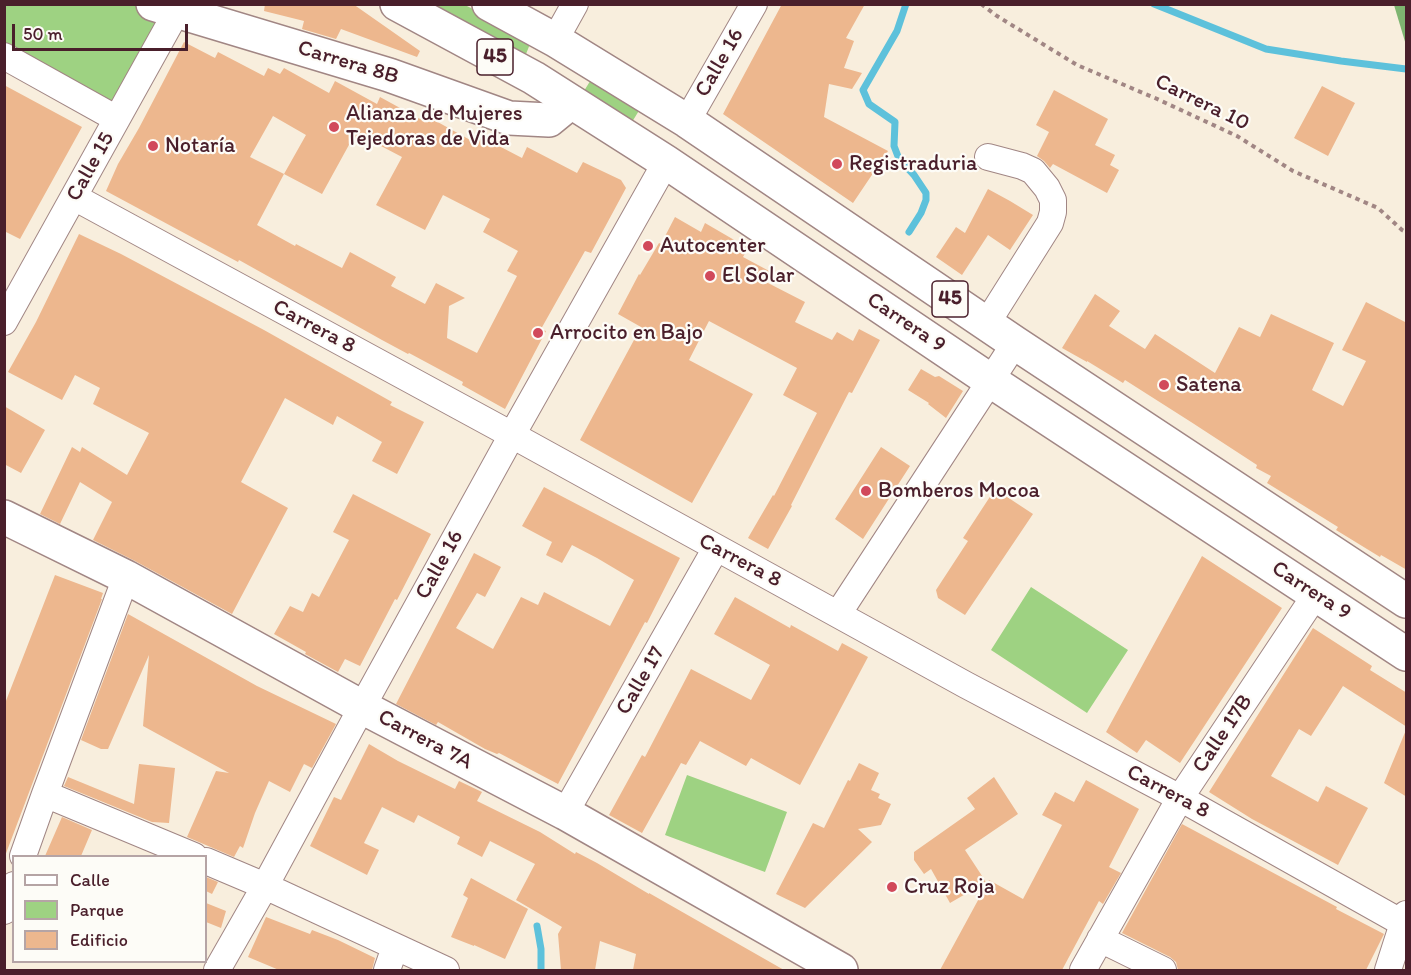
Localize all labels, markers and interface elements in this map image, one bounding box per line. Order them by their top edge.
scale bar [15,12,190,50]
text: 50 m [23,23,63,45]
street label: Calle 16 [690,24,750,102]
street label: Carrera 8B [294,35,402,91]
road number: 45 [477,39,513,75]
street label: Carrera 10 [1150,69,1254,137]
place label: Alianza de Mujeres Tejedoras de Vida [346,101,523,152]
marker: Alianza de Mujeres Tejedoras de Vida [327,120,341,134]
street label: Calle 15 [61,128,121,206]
place label: Notaría [165,133,235,159]
marker: Notaría [146,139,160,153]
place label: Registraduria [849,151,978,177]
marker: Registraduria [830,157,844,171]
place label: Autocenter [660,233,766,259]
marker: Autocenter [641,239,655,253]
place label: El Solar [722,263,794,289]
marker: El Solar [703,269,717,283]
road number: 45 [932,281,968,317]
street label: Carrera 9 [861,287,951,359]
street label: Carrera 8 [268,294,360,360]
place label: Arrocito en Bajo [550,320,703,346]
marker: Arrocito en Bajo [531,326,545,340]
place label: Satena [1176,372,1242,398]
marker: Satena [1157,378,1171,392]
place label: Bomberos Mocoa [878,478,1040,504]
marker: Bomberos Mocoa [859,484,873,498]
street label: Calle 16 [410,526,470,604]
street label: Carrera 8 [694,528,786,594]
street label: Carrera 9 [1266,556,1356,626]
street label: Calle 17 [611,642,671,720]
street label: Calle 17B [1187,690,1259,778]
street label: Carrera 7A [373,704,477,776]
street label: Carrera 8 [1122,759,1214,825]
legend [12,855,207,963]
text: Calle [70,869,110,891]
place label: Cruz Roja [904,874,994,900]
marker: Cruz Roja [885,880,899,894]
text: Parque [70,899,124,921]
text: Edificio [70,929,128,951]

